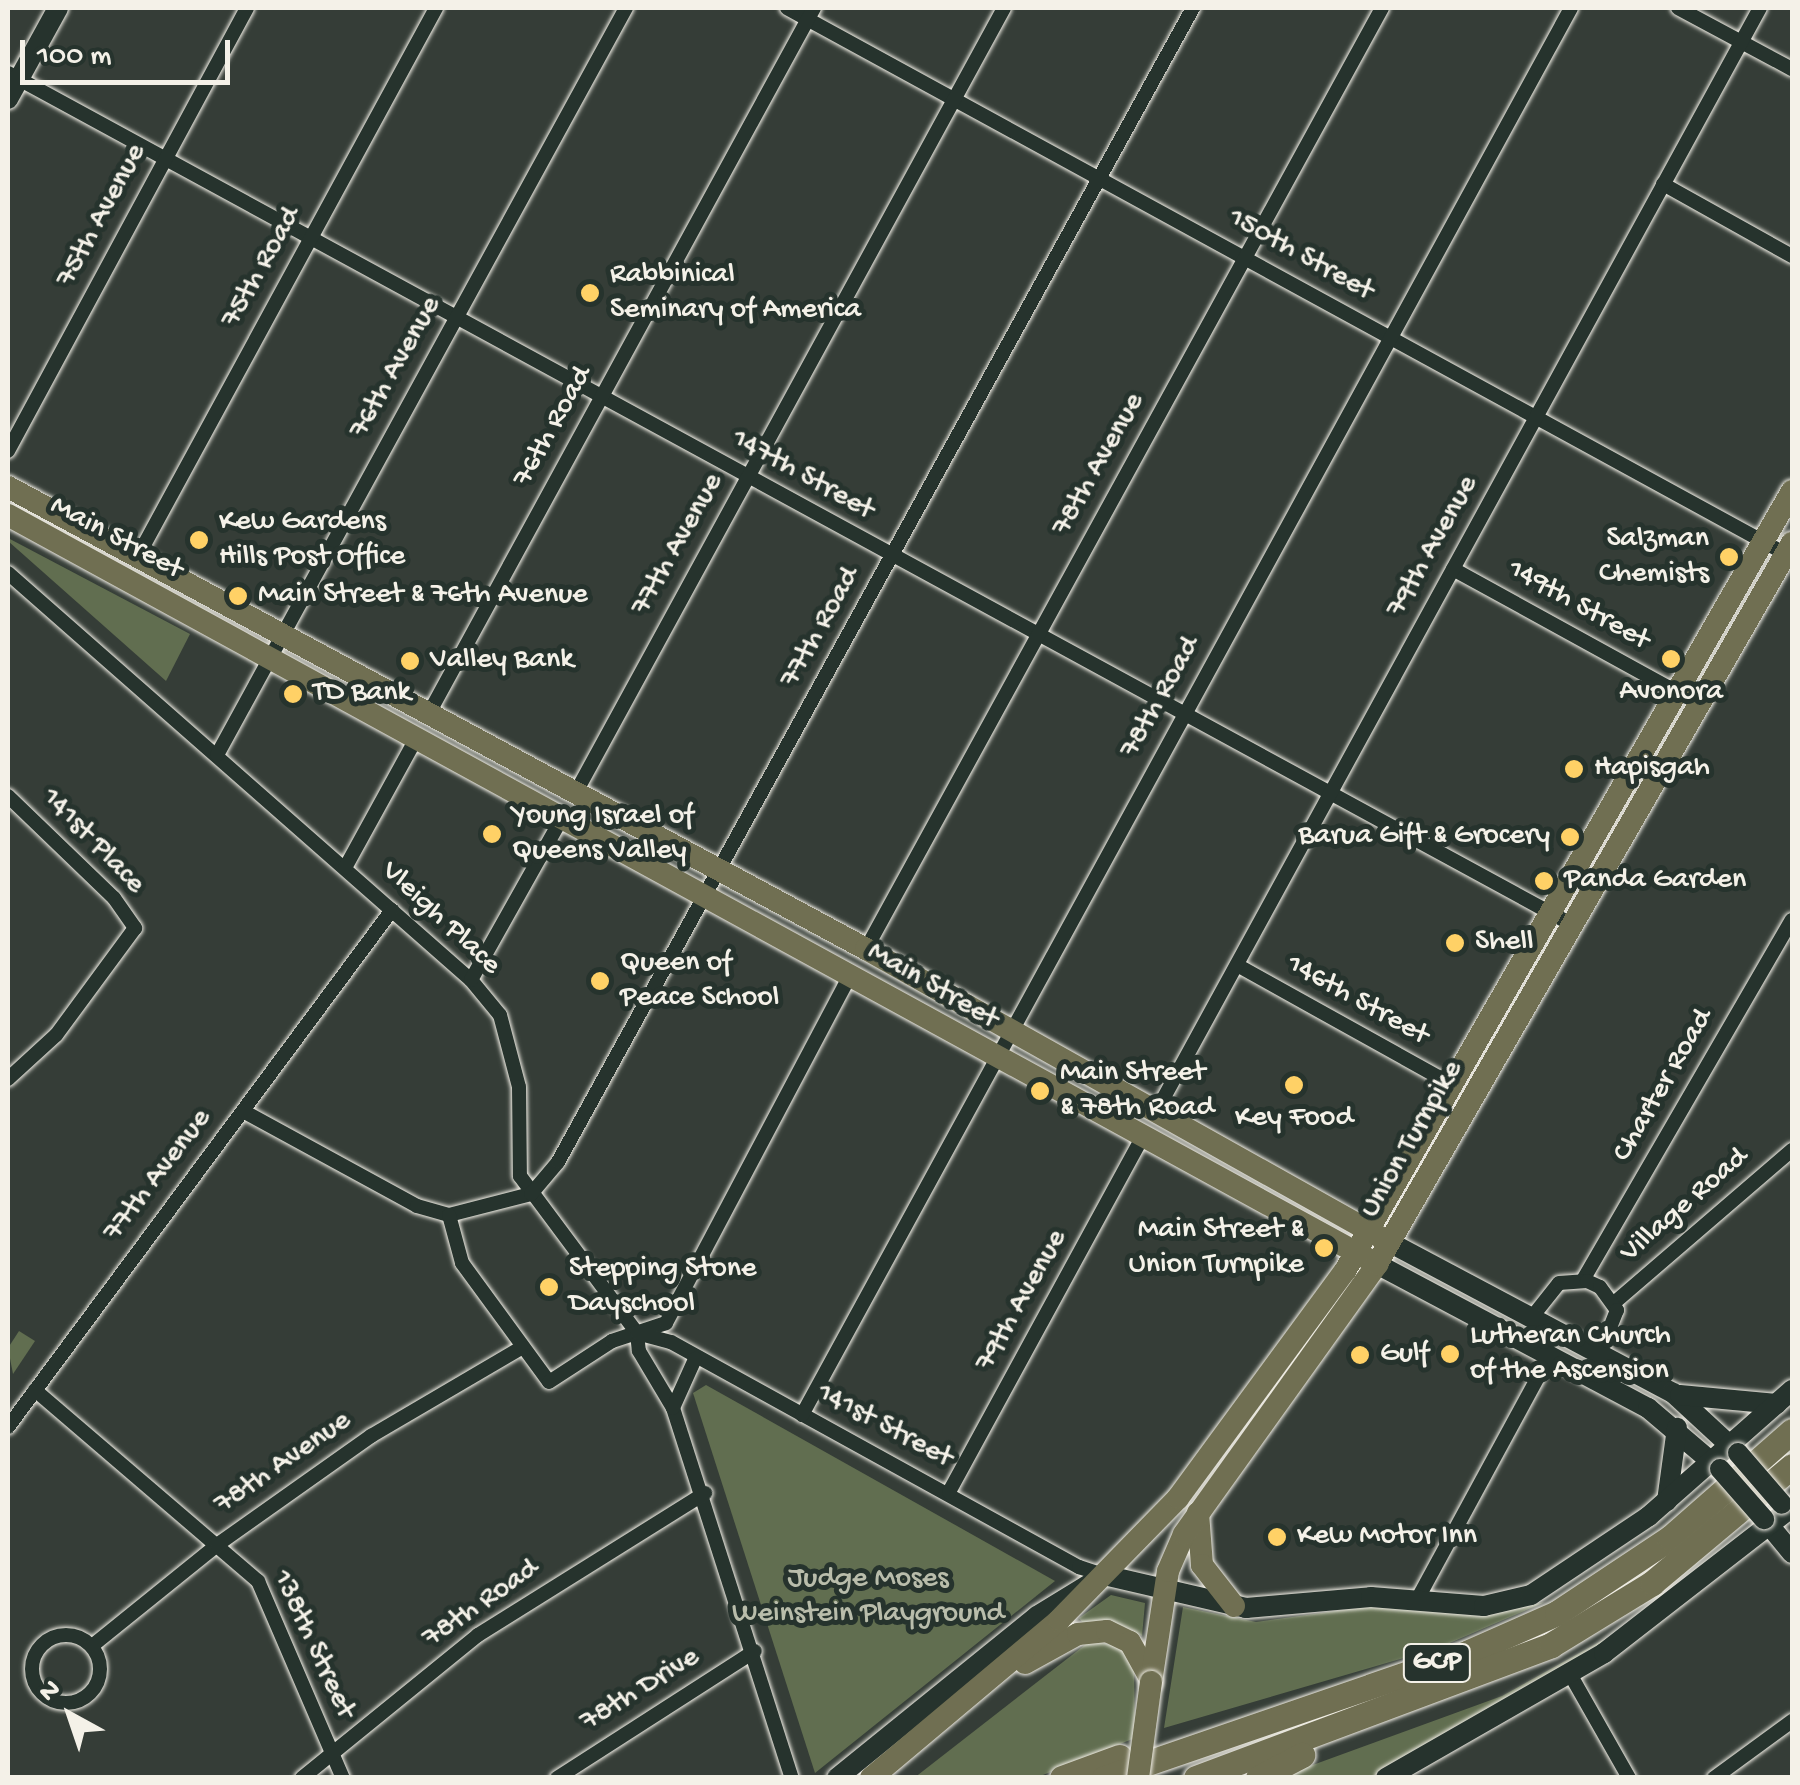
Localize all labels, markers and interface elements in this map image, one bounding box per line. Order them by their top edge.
scale bar [25,20,235,82]
text: 100 m [37,40,112,75]
street label: 75th Avenue [50,138,156,294]
street label: 75th Road [215,201,311,335]
street label: 150th Street [1221,201,1379,311]
place label: Rabbinical Seminary of America [610,258,861,328]
marker: Rabbinical Seminary of America [579,282,601,304]
street label: 76th Avenue [343,291,451,445]
street label: 76th Road [506,361,602,493]
street label: 78th Avenue [1046,387,1154,543]
street label: 147th Street [724,422,880,530]
street label: 77th Avenue [625,468,733,622]
street label: 79th Avenue [1380,470,1488,624]
street label: Main Street [43,489,189,589]
place label: Kew Gardens Hills Post Office [219,505,405,576]
place label: Salzman Chemists [1599,522,1709,592]
marker: Kew Gardens Hills Post Office [188,529,210,551]
marker: Salzman Chemists [1718,546,1740,568]
street label: 149th Street [1501,552,1655,660]
street label: 77th Road [774,561,870,695]
place label: Main Street & 76th Avenue [258,578,588,614]
marker: Main Street & 76th Avenue [227,585,249,607]
street label: 78th Road [1114,631,1210,765]
place label: Valley Bank [430,643,574,679]
marker: Avonora [1660,648,1682,670]
marker: Valley Bank [399,650,421,672]
place label: Avonora [1619,675,1723,711]
place label: TD Bank [313,676,411,712]
marker: TD Bank [282,683,304,705]
place label: Hapisgah [1594,751,1710,787]
marker: Hapisgah [1563,758,1585,780]
street label: 141st Place [32,781,152,903]
place label: Young Israel of Queens Valley [512,799,693,870]
place label: Barua Gift & Grocery [1298,819,1550,855]
marker: Young Israel of Queens Valley [481,823,503,845]
marker: Barua Gift & Grocery [1559,826,1581,848]
street label: Vleigh Place [372,854,508,984]
place label: Panda Garden [1564,863,1746,899]
marker: Panda Garden [1533,870,1555,892]
place label: Shell [1475,925,1534,961]
marker: Shell [1444,932,1466,954]
street label: Main Street [860,935,1004,1039]
place label: Queen of Peace School [620,946,779,1016]
street label: 146th Street [1280,947,1434,1055]
marker: Queen of Peace School [589,970,611,992]
street label: Charter Road [1606,1003,1722,1169]
street label: Union Turnpike [1354,1055,1472,1225]
place label: Main Street & 78th Road [1060,1056,1214,1126]
marker: Key Food [1283,1074,1305,1096]
marker: Main Street & 78th Road [1029,1080,1051,1102]
place label: Key Food [1235,1101,1353,1137]
street label: 77th Avenue [97,1103,221,1249]
street label: Village Road [1613,1141,1757,1271]
place label: Main Street & Union Turnpike [1128,1213,1304,1284]
street label: 79th Avenue [969,1224,1077,1378]
marker: Main Street & Union Turnpike [1313,1237,1335,1259]
place label: Stepping Stone Dayschool [569,1252,757,1322]
marker: Stepping Stone Dayschool [538,1276,560,1298]
place label: Lutheran Church of the Ascension [1470,1319,1671,1390]
place label: Gulf [1380,1337,1429,1373]
marker: Lutheran Church of the Ascension [1439,1343,1461,1365]
marker: Gulf [1349,1344,1371,1366]
street label: 141st Street [810,1376,958,1478]
street label: 78th Avenue [209,1404,359,1524]
place label: Kew Motor Inn [1297,1519,1477,1555]
marker: Kew Motor Inn [1266,1526,1288,1548]
street label: 78th Road [417,1552,547,1658]
park label: Judge Moses Weinstein Playground [732,1562,1004,1632]
street label: 138th Street [262,1565,362,1725]
road number: GCP [1402,1640,1472,1686]
street label: 78th Drive [575,1641,707,1741]
north arrow [20,1665,120,1765]
text: N [33,1673,68,1710]

